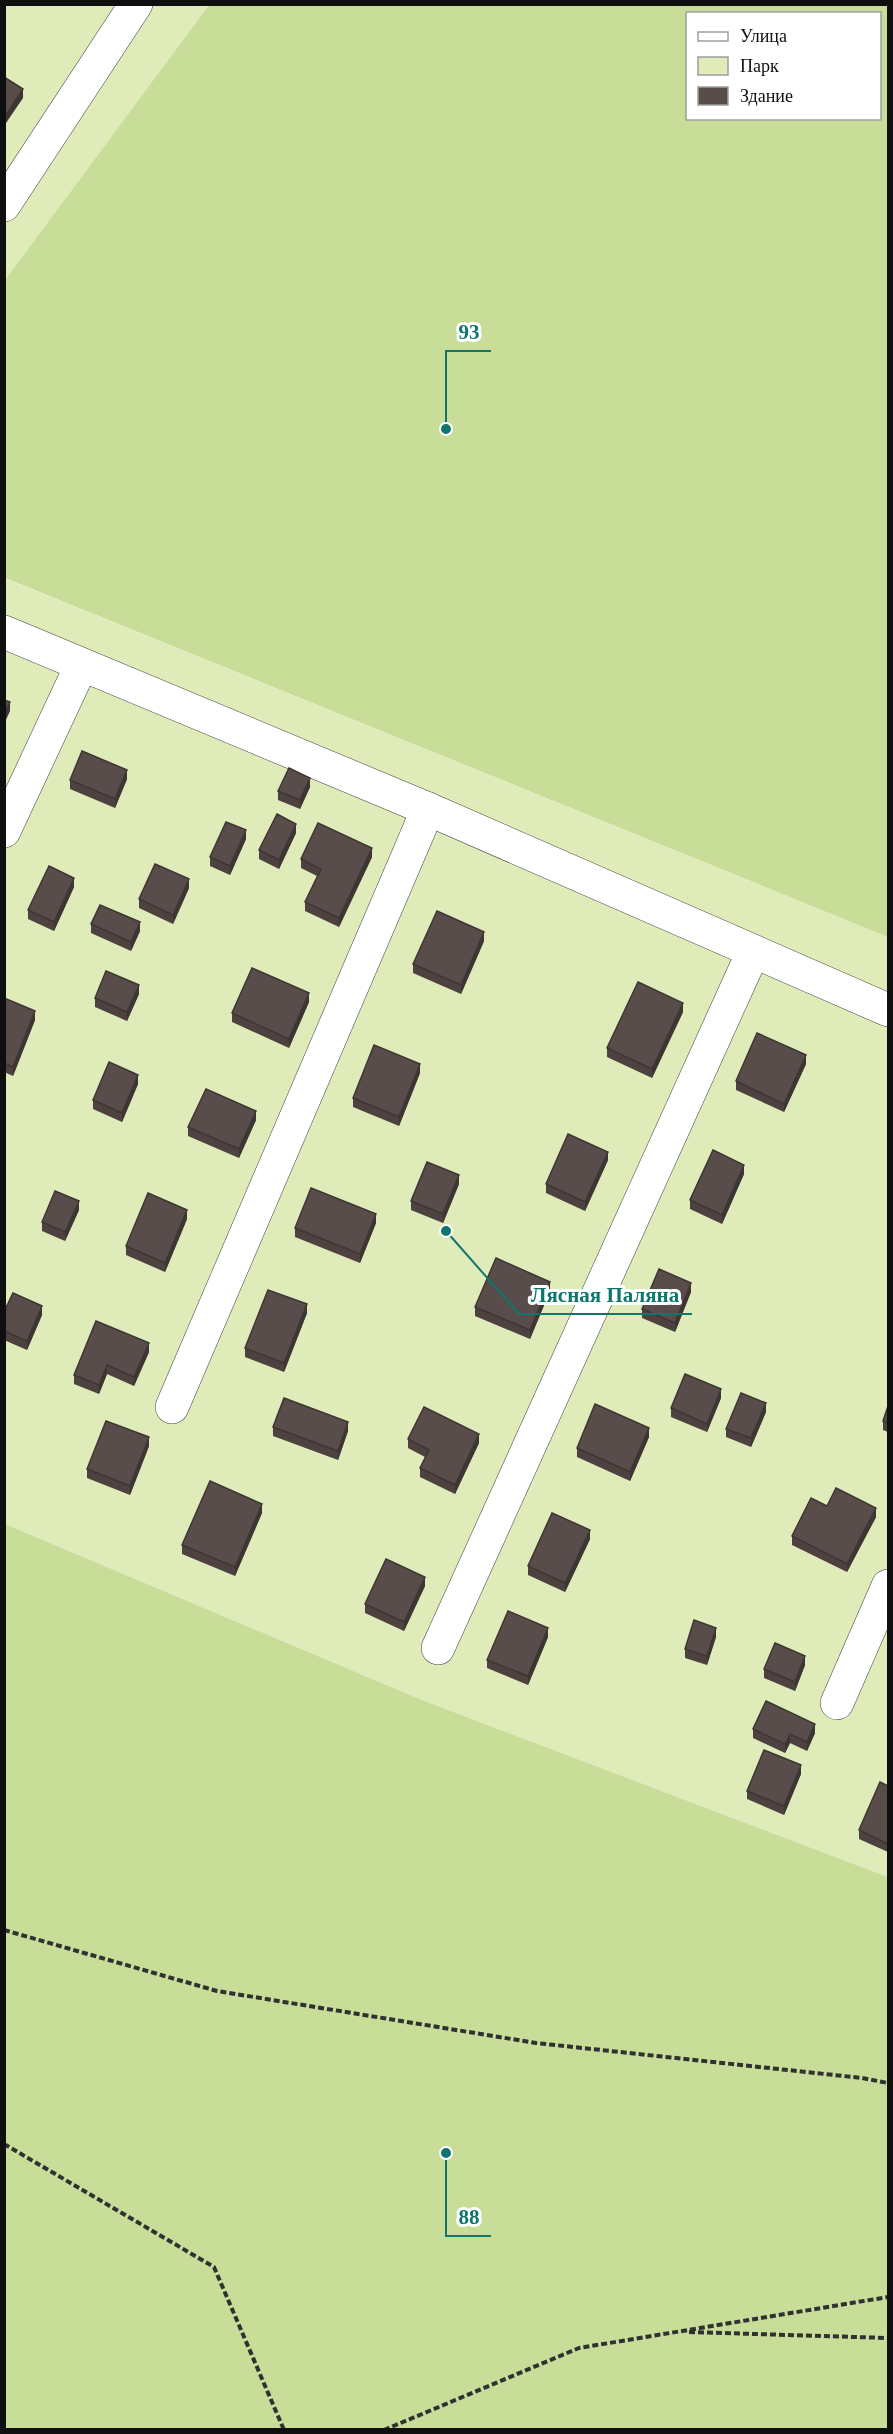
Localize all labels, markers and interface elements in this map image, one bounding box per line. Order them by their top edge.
legend [686,12,881,120]
text: Улица [740,26,787,46]
text: Парк [740,56,779,76]
text: Здание [740,86,793,106]
callout: 93 [446,312,491,351]
text: 93 [459,320,480,344]
callout: Лясная Паляна [519,1275,692,1314]
text: Лясная Паляна [531,1283,680,1307]
callout: 88 [446,2197,491,2236]
text: 88 [459,2205,480,2229]

